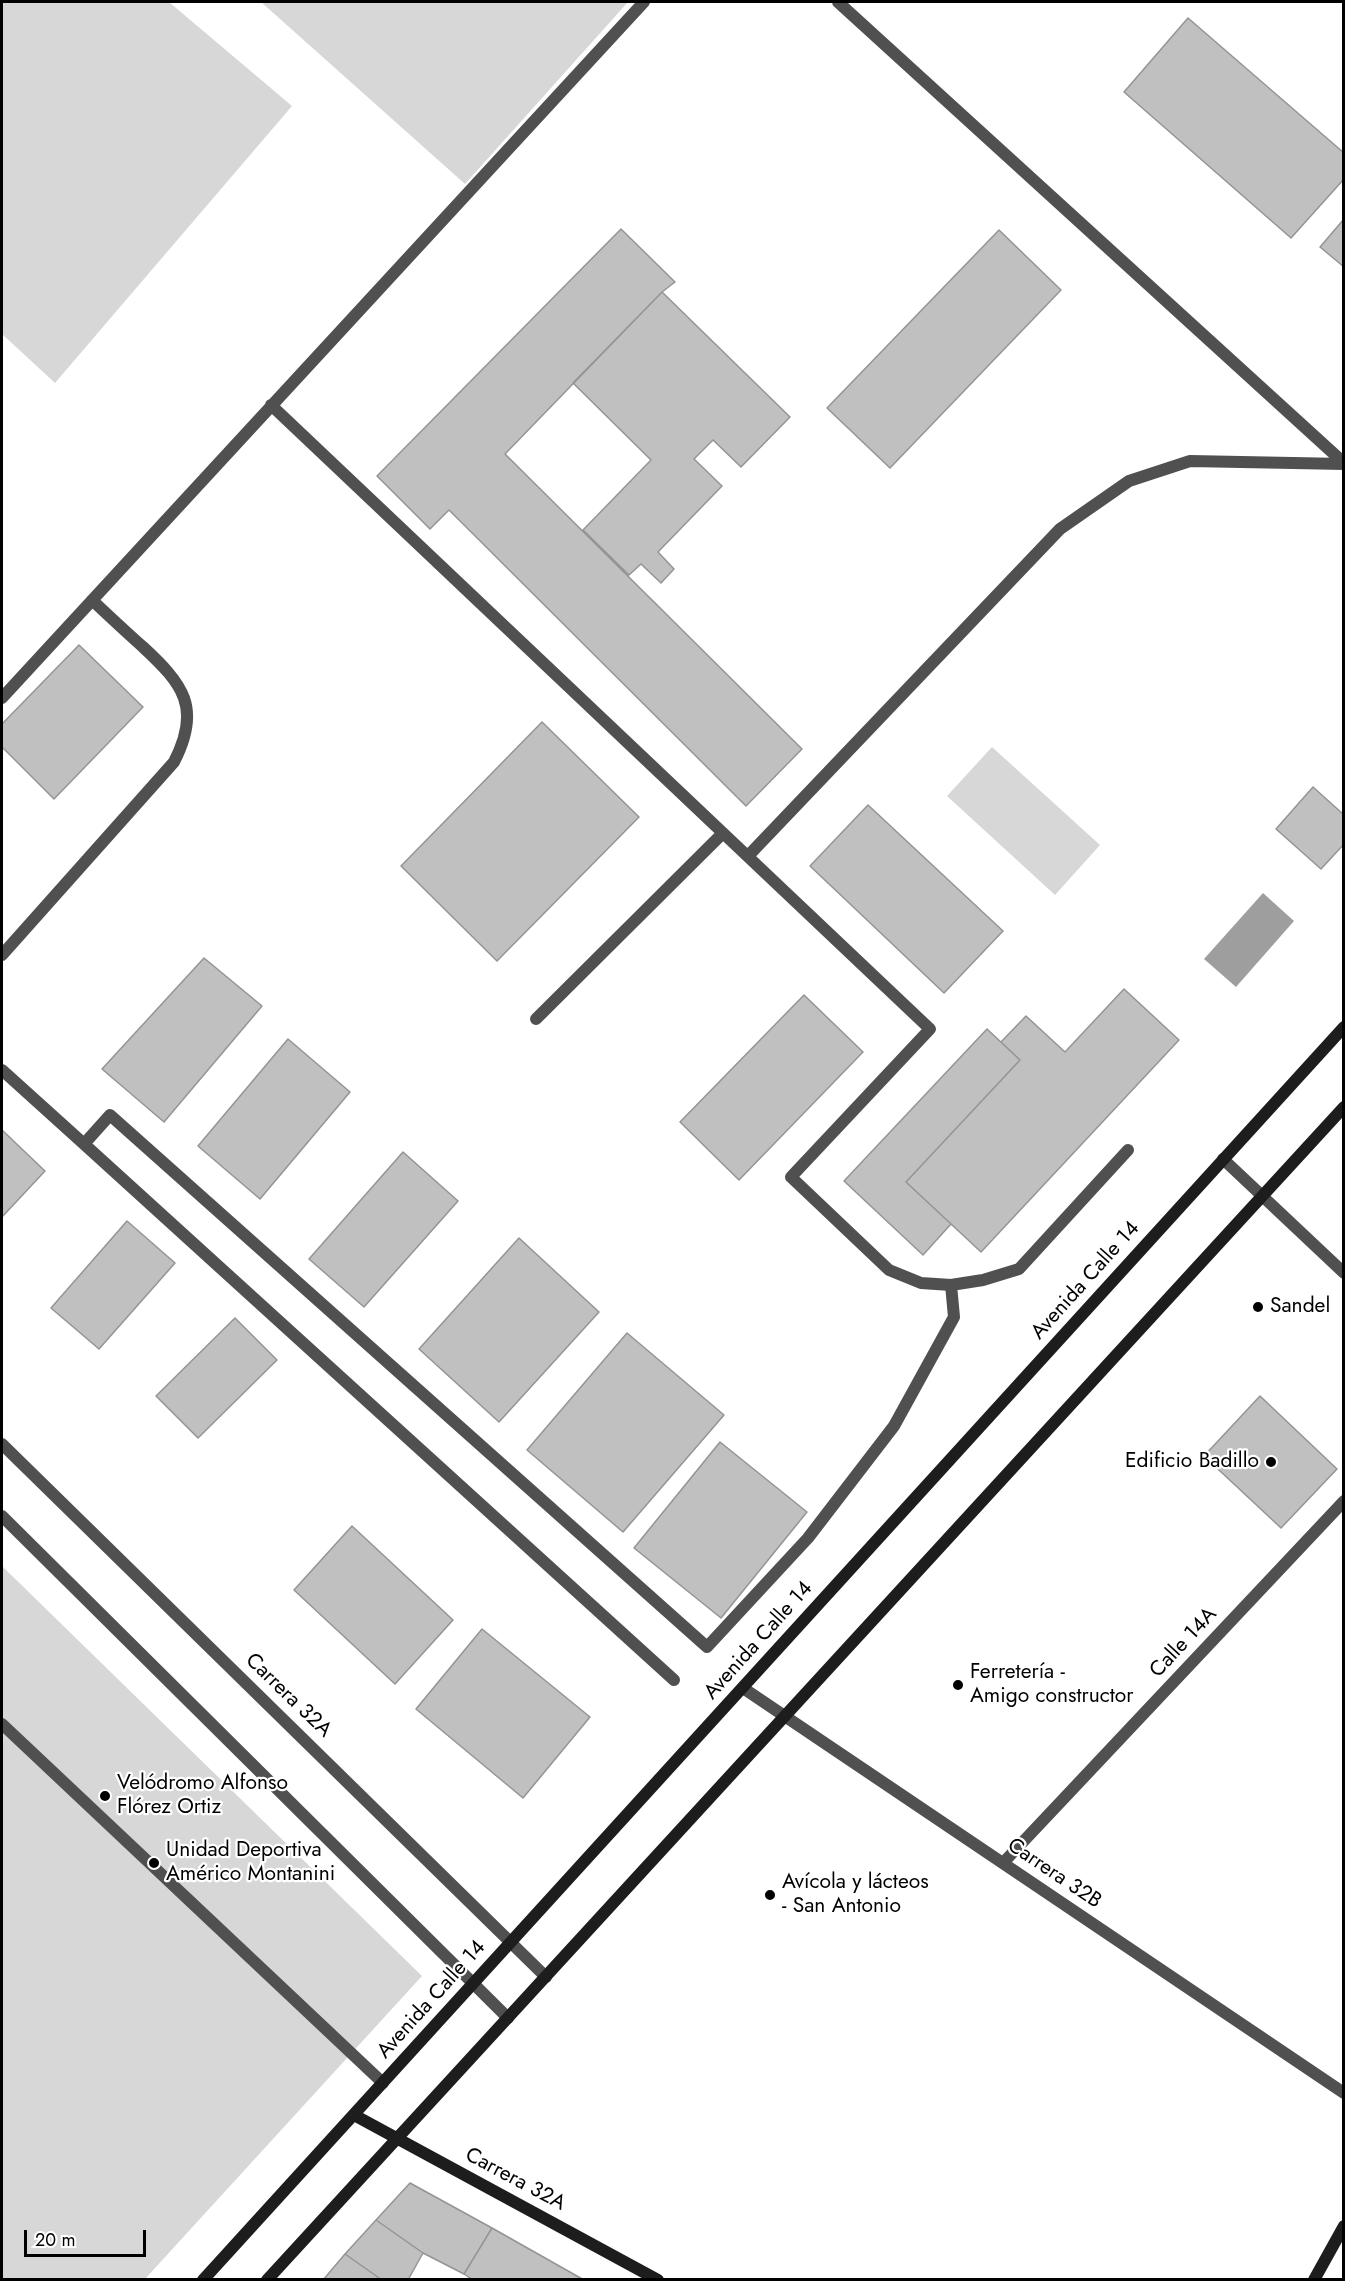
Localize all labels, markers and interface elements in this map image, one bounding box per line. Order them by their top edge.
street label: Avenida Calle 14 [1026,1217,1146,1345]
place label: Sandel [1270,1294,1330,1320]
marker: Sandel [1251,1300,1265,1314]
place label: Edificio Badillo [1125,1449,1259,1475]
marker: Edificio Badillo [1264,1455,1278,1469]
street label: Avenida Calle 14 [699,1577,819,1705]
street label: Calle 14A [1145,1603,1223,1683]
street label: Carrera 32A [240,1649,336,1743]
place label: Ferretería - Amigo constructor [970,1660,1133,1710]
marker: Ferretería - Amigo constructor [951,1678,965,1692]
place label: Velódromo Alfonso Flórez Ortiz [117,1771,288,1821]
marker: Velódromo Alfonso Flórez Ortiz [98,1789,112,1803]
street label: Carrera 32B [1002,1833,1106,1915]
place label: Unidad Deportiva Américo Montanini [166,1838,335,1888]
marker: Unidad Deportiva Américo Montanini [147,1856,161,1870]
place label: Avícola y lácteos - San Antonio [782,1870,929,1920]
marker: Avícola y lácteos - San Antonio [763,1888,777,1902]
street label: Avenida Calle 14 [372,1936,492,2064]
street label: Carrera 32A [460,2143,570,2217]
scale bar [27,2218,148,2256]
text: 20 m [35,2227,75,2253]

